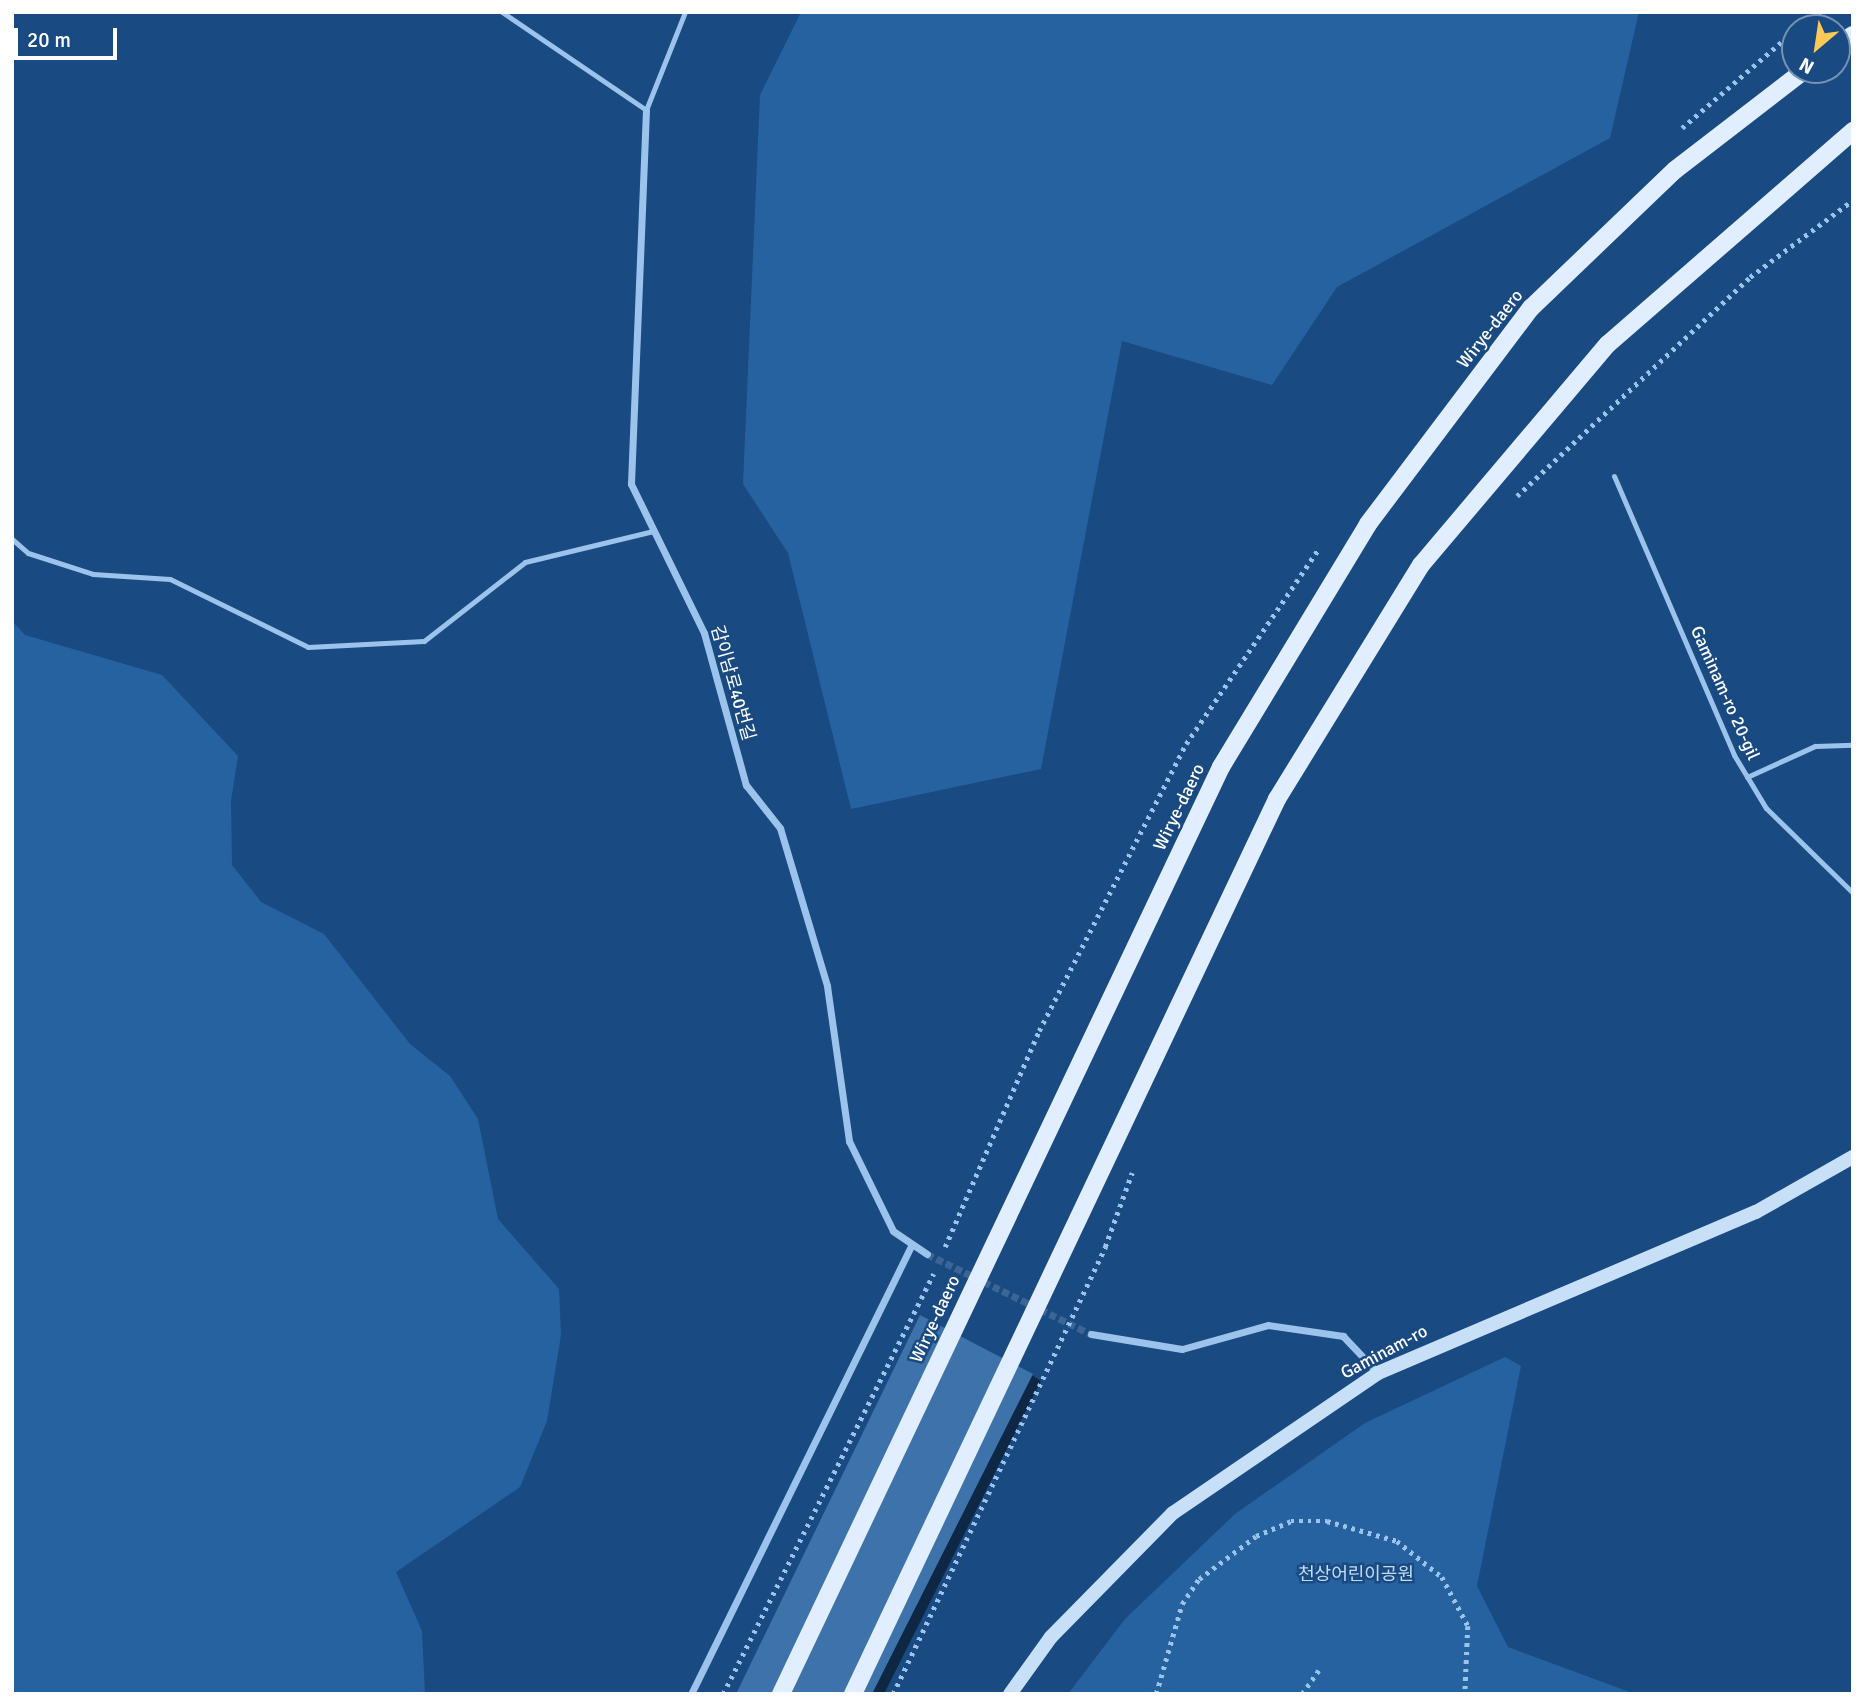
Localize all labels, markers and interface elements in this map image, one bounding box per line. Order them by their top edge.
scale bar [18,14,121,58]
north arrow [1781,14,1851,84]
text: 20 m [27,27,71,53]
text: N [1795,52,1818,79]
street label: Wirye-daero [1453,285,1527,373]
street label: 감이남로40번길 [706,623,760,743]
street label: Gaminam-ro 20-gil [1686,623,1764,763]
street label: Wirye-daero [1149,760,1209,854]
street label: Wirye-daero [905,1272,965,1366]
street label: Gaminam-ro [1337,1320,1431,1384]
park label: 천상어린이공원 [1298,1563,1414,1585]

